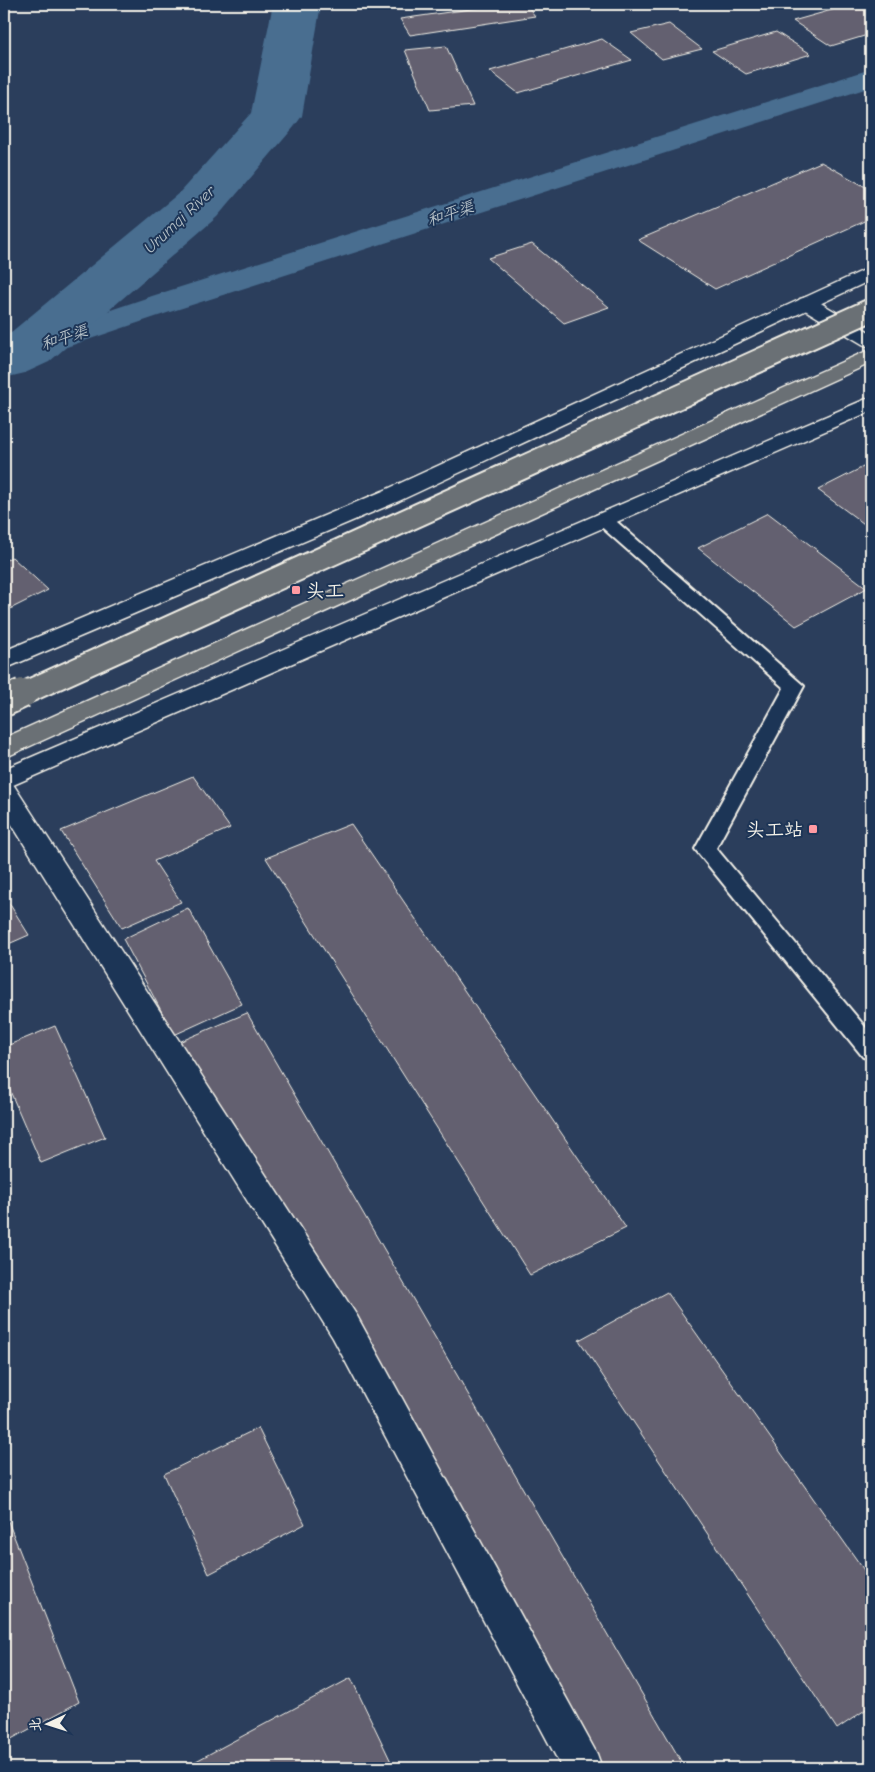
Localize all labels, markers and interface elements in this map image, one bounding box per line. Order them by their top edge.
water label: Urumqi River [140,182,219,257]
water label: 和平渠 [425,197,478,230]
water label: 和平渠 [39,321,92,354]
place label: 头工 [306,580,344,602]
marker: 头工 [290,584,302,596]
place label: 头工站 [746,819,803,841]
marker: 头工站 [807,823,819,835]
north arrow [22,1700,72,1750]
text: 北 [27,1717,44,1732]

